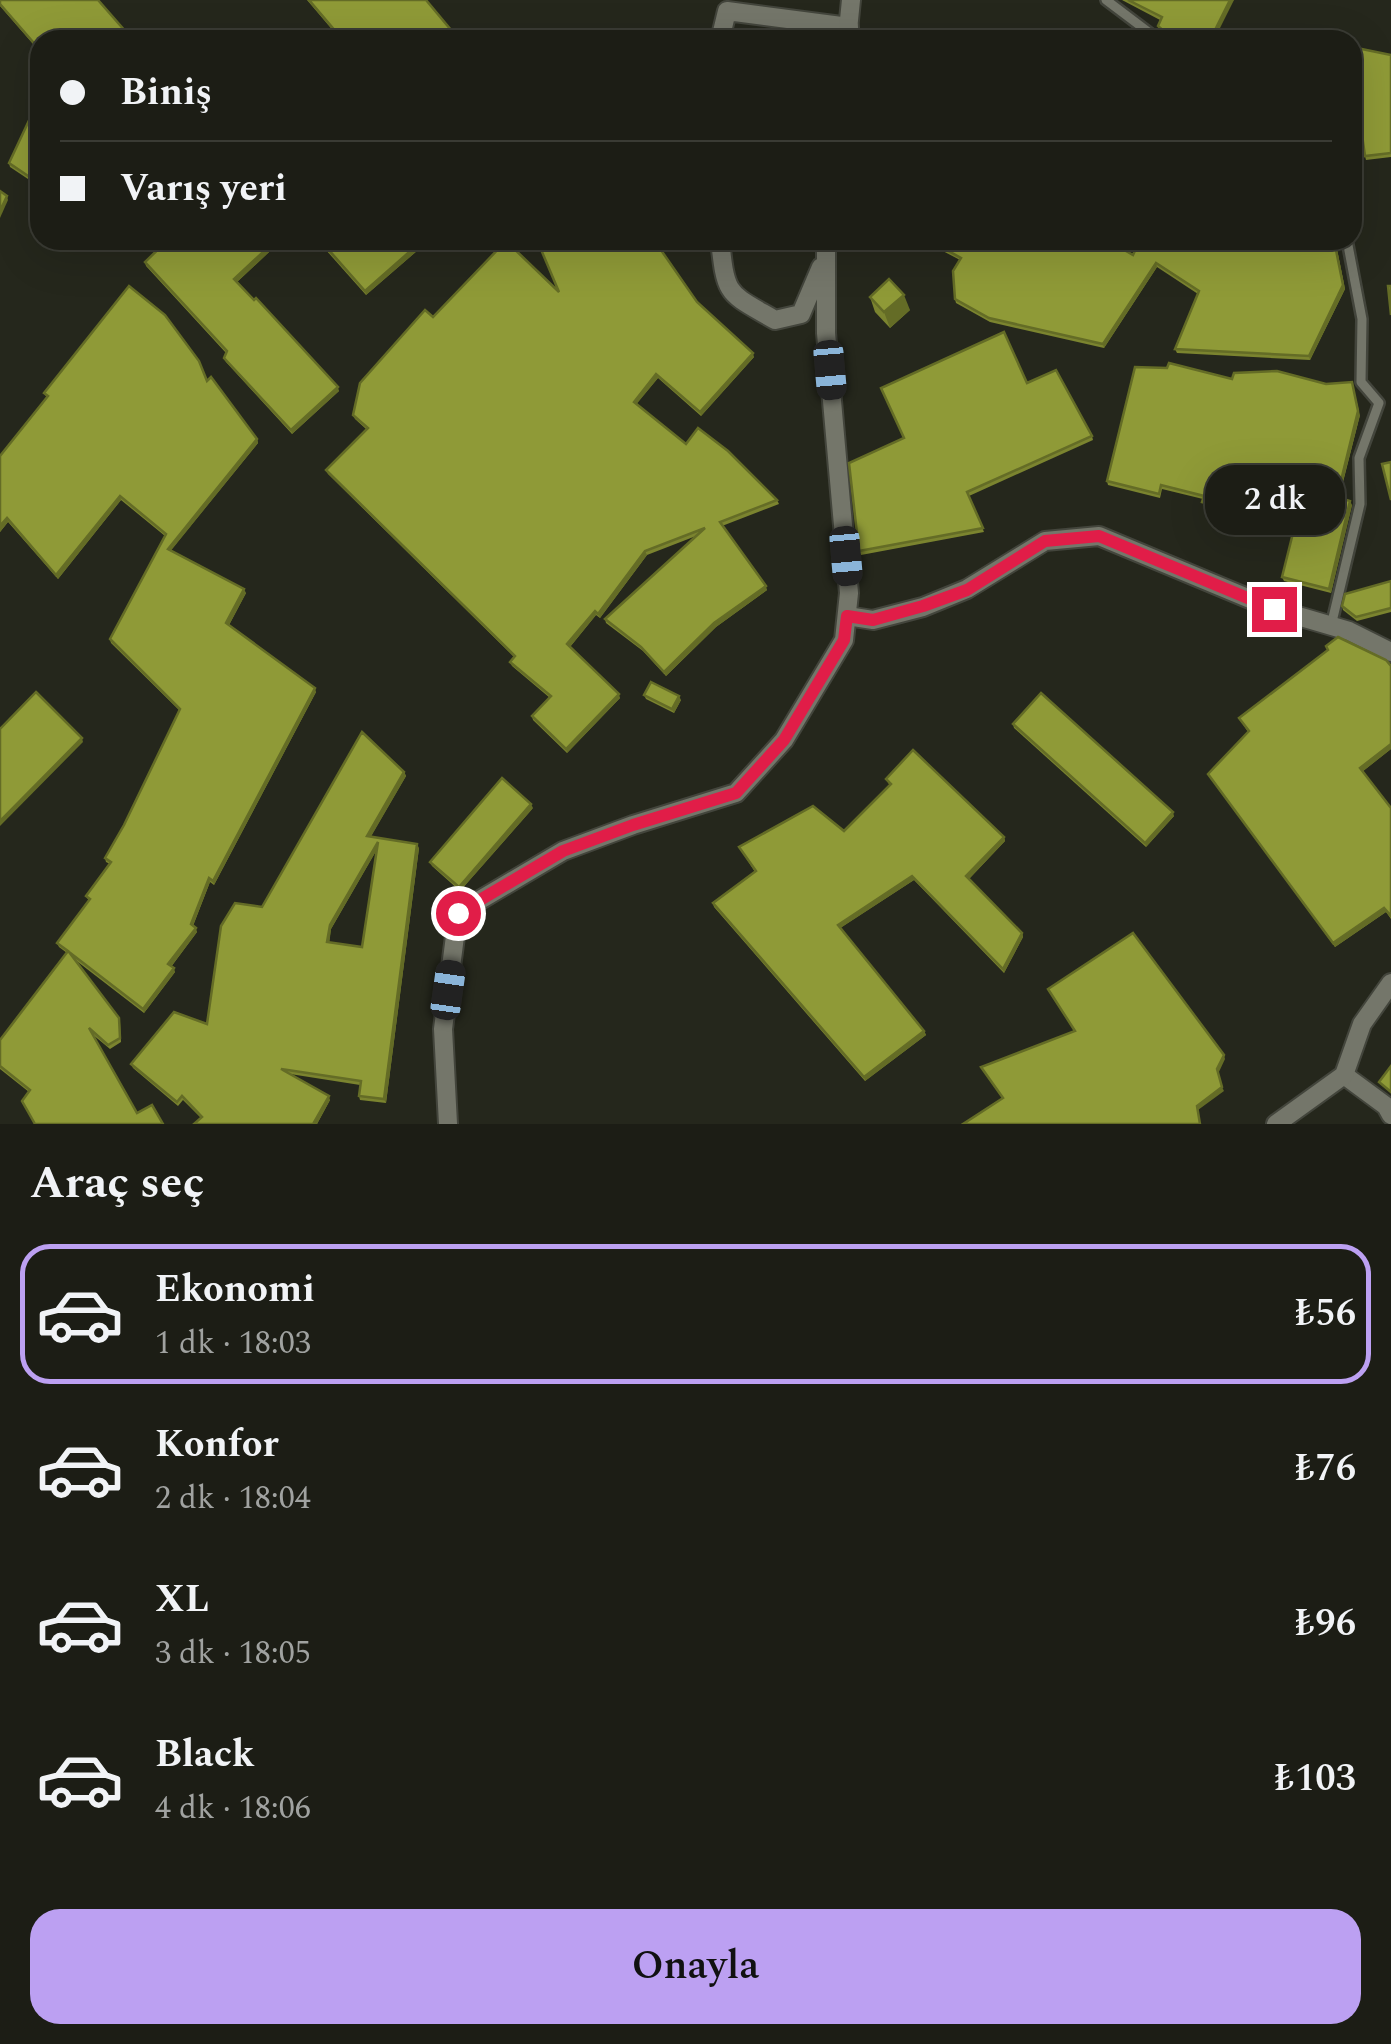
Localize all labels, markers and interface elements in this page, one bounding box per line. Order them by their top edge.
text: Biniş [120,64,212,122]
text: Varış yeri [120,160,287,218]
car [812,339,848,401]
callout: 2 dk [1204,464,1344,534]
text: 2 dk [1244,475,1306,524]
car [828,525,864,587]
route end [1252,587,1297,632]
route start [436,891,481,936]
car [429,958,467,1022]
text: Araç seç [30,1149,205,1218]
text: Ekonomi [155,1261,315,1319]
icon: car [35,1269,125,1359]
text: ₺56 [1295,1285,1356,1343]
text: 1 dk · 18:03 [155,1319,311,1368]
text: Konfor [155,1416,279,1474]
icon: car [35,1424,125,1514]
text: ₺76 [1295,1440,1356,1498]
text: 2 dk · 18:04 [155,1474,311,1523]
text: XL [155,1571,209,1629]
icon: car [35,1579,125,1669]
text: ₺96 [1295,1595,1356,1653]
text: 3 dk · 18:05 [155,1629,311,1678]
text: Black [155,1726,255,1784]
icon: car [35,1734,125,1824]
text: ₺103 [1275,1750,1356,1808]
text: 4 dk · 18:06 [155,1784,311,1833]
button: Onayla [30,1909,1361,2024]

